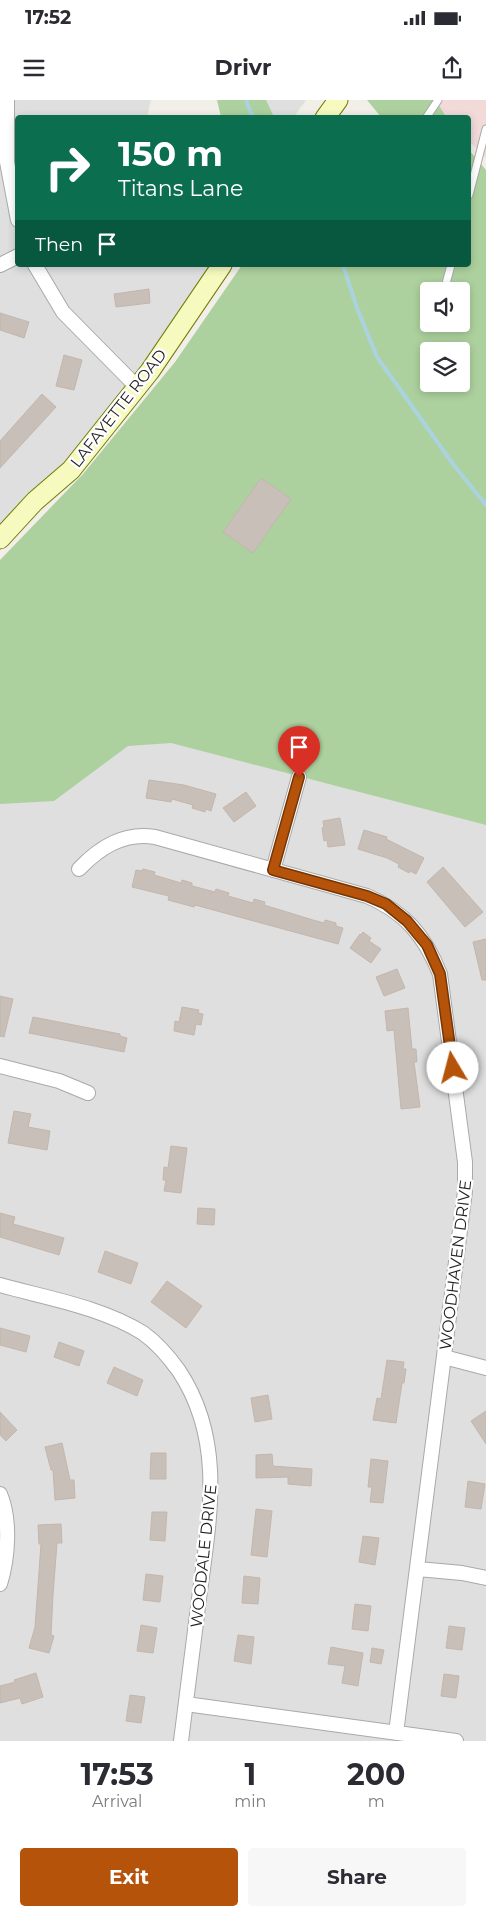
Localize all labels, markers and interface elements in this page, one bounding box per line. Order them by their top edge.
text: 17:52 [25,6,71,29]
icon: menu [20,54,48,82]
text: Drivr [215,54,271,81]
icon: share [438,54,466,82]
text: 150 m [118,132,223,175]
icon: right [35,135,100,200]
text: Titans Lane [118,175,243,202]
icon: arrive [93,230,121,258]
text: Then [35,233,83,256]
map controls [420,282,470,392]
button: sound [420,282,470,332]
button: layers [420,342,470,392]
street label: LAFAYETTE ROAD [66,345,170,471]
pin [278,726,320,777]
icon: arrive [285,733,313,761]
position arrow [426,1041,478,1093]
street label: WOODHAVEN DRIVE [436,1179,475,1351]
street label: WOODALE DRIVE [187,1483,220,1629]
text: 17:53 [81,1756,154,1793]
text: 1 [244,1756,256,1793]
text: 200 [347,1756,405,1793]
text: Arrival [92,1792,142,1811]
text: min [234,1792,266,1811]
text: m [368,1792,385,1811]
button: Exit [20,1848,238,1906]
button: Share [248,1848,466,1906]

